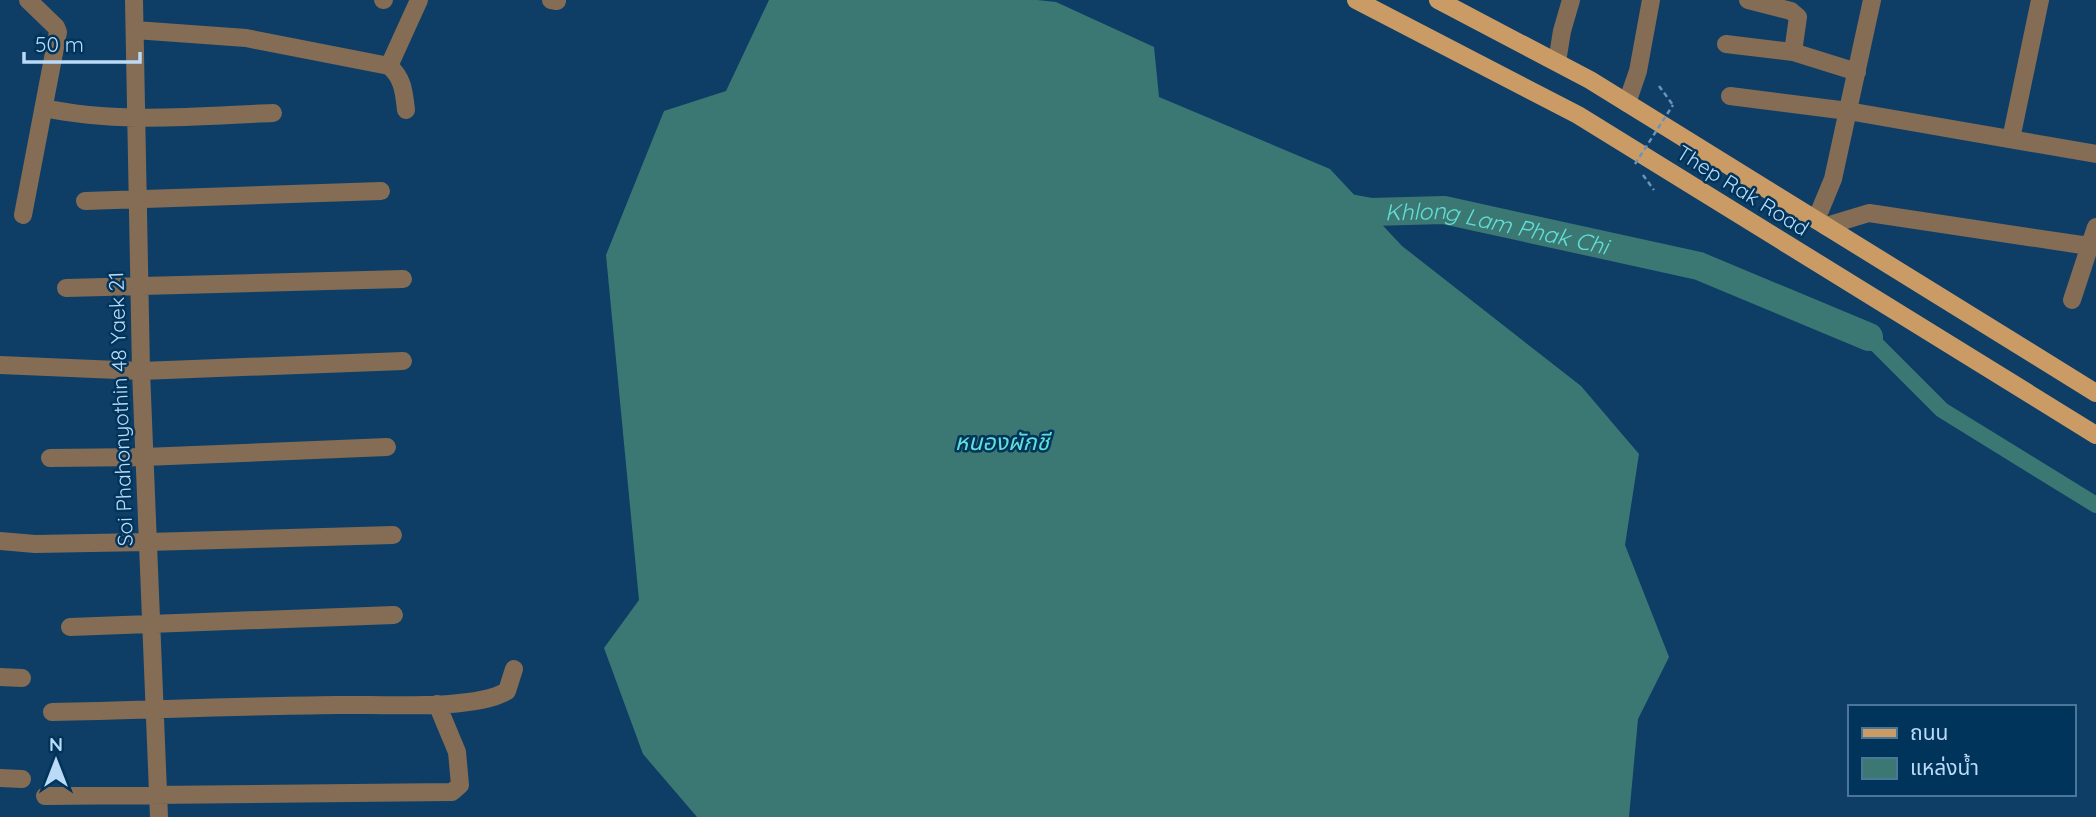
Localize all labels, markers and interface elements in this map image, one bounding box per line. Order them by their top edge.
scale bar [24,21,140,65]
text: 50 m [35,31,84,57]
street label: Thep Rak Road [1672,139,1814,241]
water label: Khlong Lam Phak Chi [1384,195,1614,261]
street label: Soi Phahonyothin 48 Yaek 21 [102,271,138,547]
water label: หนองผักชี [955,427,1053,456]
legend [1848,705,2075,796]
text: ถนน [1910,719,1948,745]
north arrow [21,726,91,796]
text: N [49,732,63,756]
text: แหล่งน้ำ [1910,753,1979,780]

